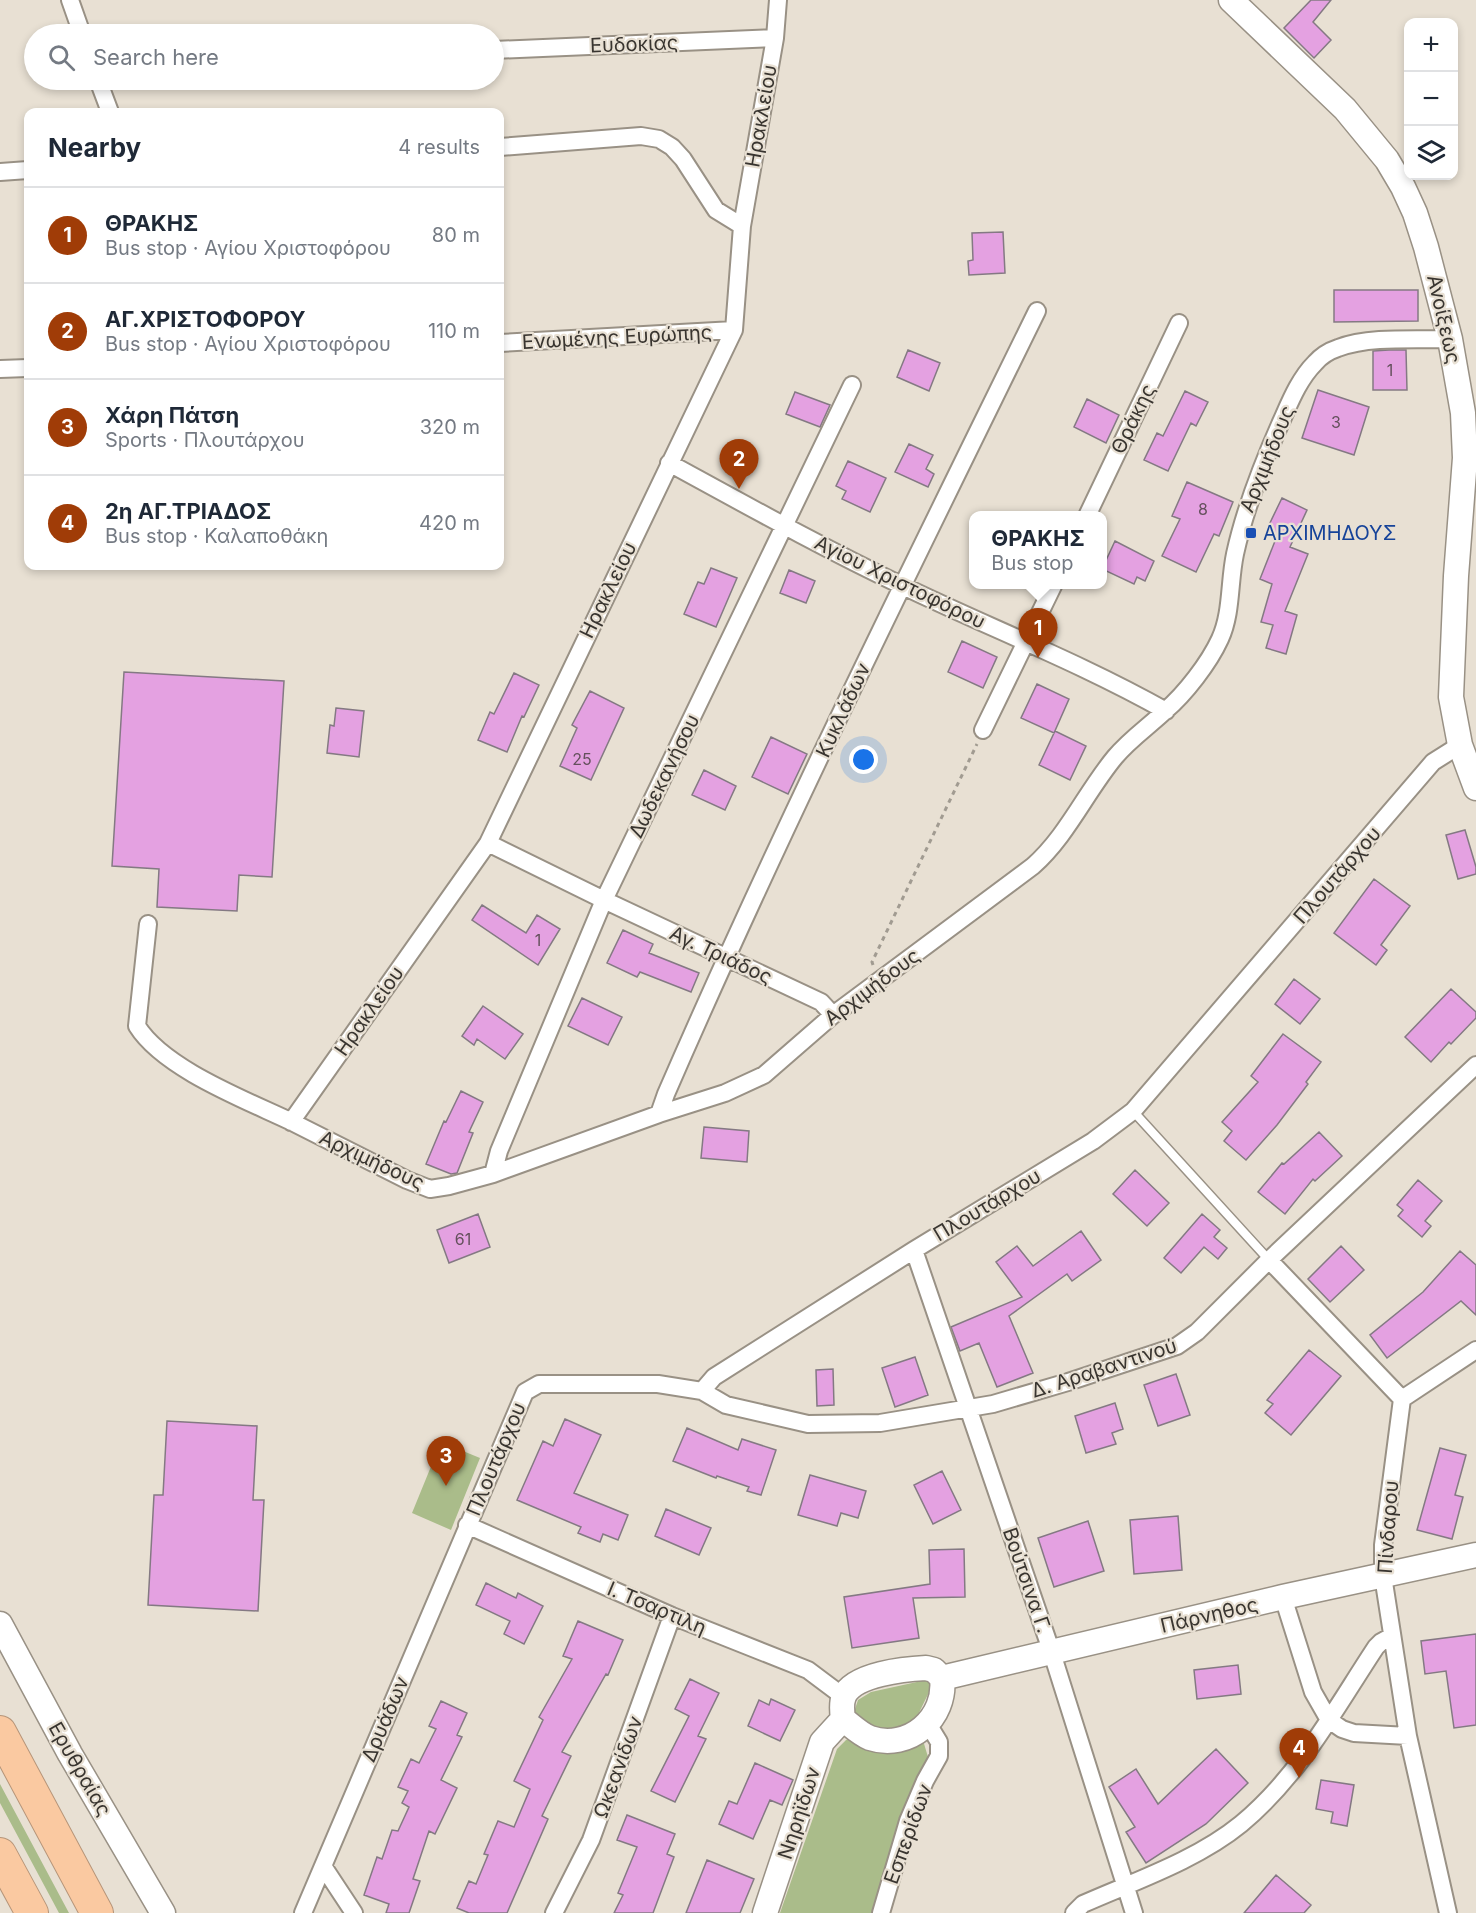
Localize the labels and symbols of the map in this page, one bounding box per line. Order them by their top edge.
street label: Ευδοκίας [590,30,678,58]
street label: Ηρακλείου [740,63,782,169]
street label: Ανοίξεως [1422,272,1466,366]
street label: Ενωμένης Ευρώπης [521,320,713,354]
house number: 1 [1387,360,1393,380]
street label: Θράκης [1106,380,1160,458]
street label: Αρχιμήδους [1235,402,1299,516]
house number: 3 [1331,412,1341,432]
pin: 2 [720,440,758,489]
house number: 8 [1198,499,1208,519]
place label: ΑΡΧΙΜΗΔΟΥΣ [1263,521,1396,545]
marker: ΑΡΧΙΜΗΔΟΥΣ [1244,526,1258,540]
street label: Αγίου Χριστοφόρου [811,530,989,634]
street label: Ηρακλείου [574,538,642,642]
pin: 1 [1018,608,1058,658]
street label: Κυκλάδων [811,659,875,761]
street label: Δωδεκανήσου [624,710,704,842]
your location [849,745,878,774]
house number: 25 [572,749,592,769]
street label: Πλουτάρχου [1288,822,1386,928]
street label: Αγ. Τριάδος [666,921,776,989]
house number: 1 [535,930,541,950]
street label: Αρχιμήδους [820,943,924,1031]
street label: Ηρακλείου [329,962,409,1060]
street label: Αρχιμήδους [316,1125,428,1195]
street label: Πλουτάρχου [929,1164,1045,1246]
house number: 61 [455,1229,471,1249]
street label: Δ. Αραβαντινού [1028,1333,1180,1403]
street label: Πλουτάρχου [461,1399,531,1519]
pin: 3 [426,1436,466,1486]
street label: Πίνδαρου [1373,1480,1403,1574]
street label: Βούτσινα Γ. [998,1524,1056,1636]
street label: Ι. Τσαρτιλη [604,1576,710,1640]
street label: Πάρνηθος [1158,1592,1260,1638]
street label: Δρυάδων [356,1672,414,1765]
street label: Ωκεανίδων [588,1713,648,1821]
street label: Ερυθραίας [44,1718,116,1820]
pin: 4 [1280,1728,1318,1778]
street label: Νηρηϊδων [773,1763,825,1862]
street label: Εσπερίδων [879,1780,937,1887]

